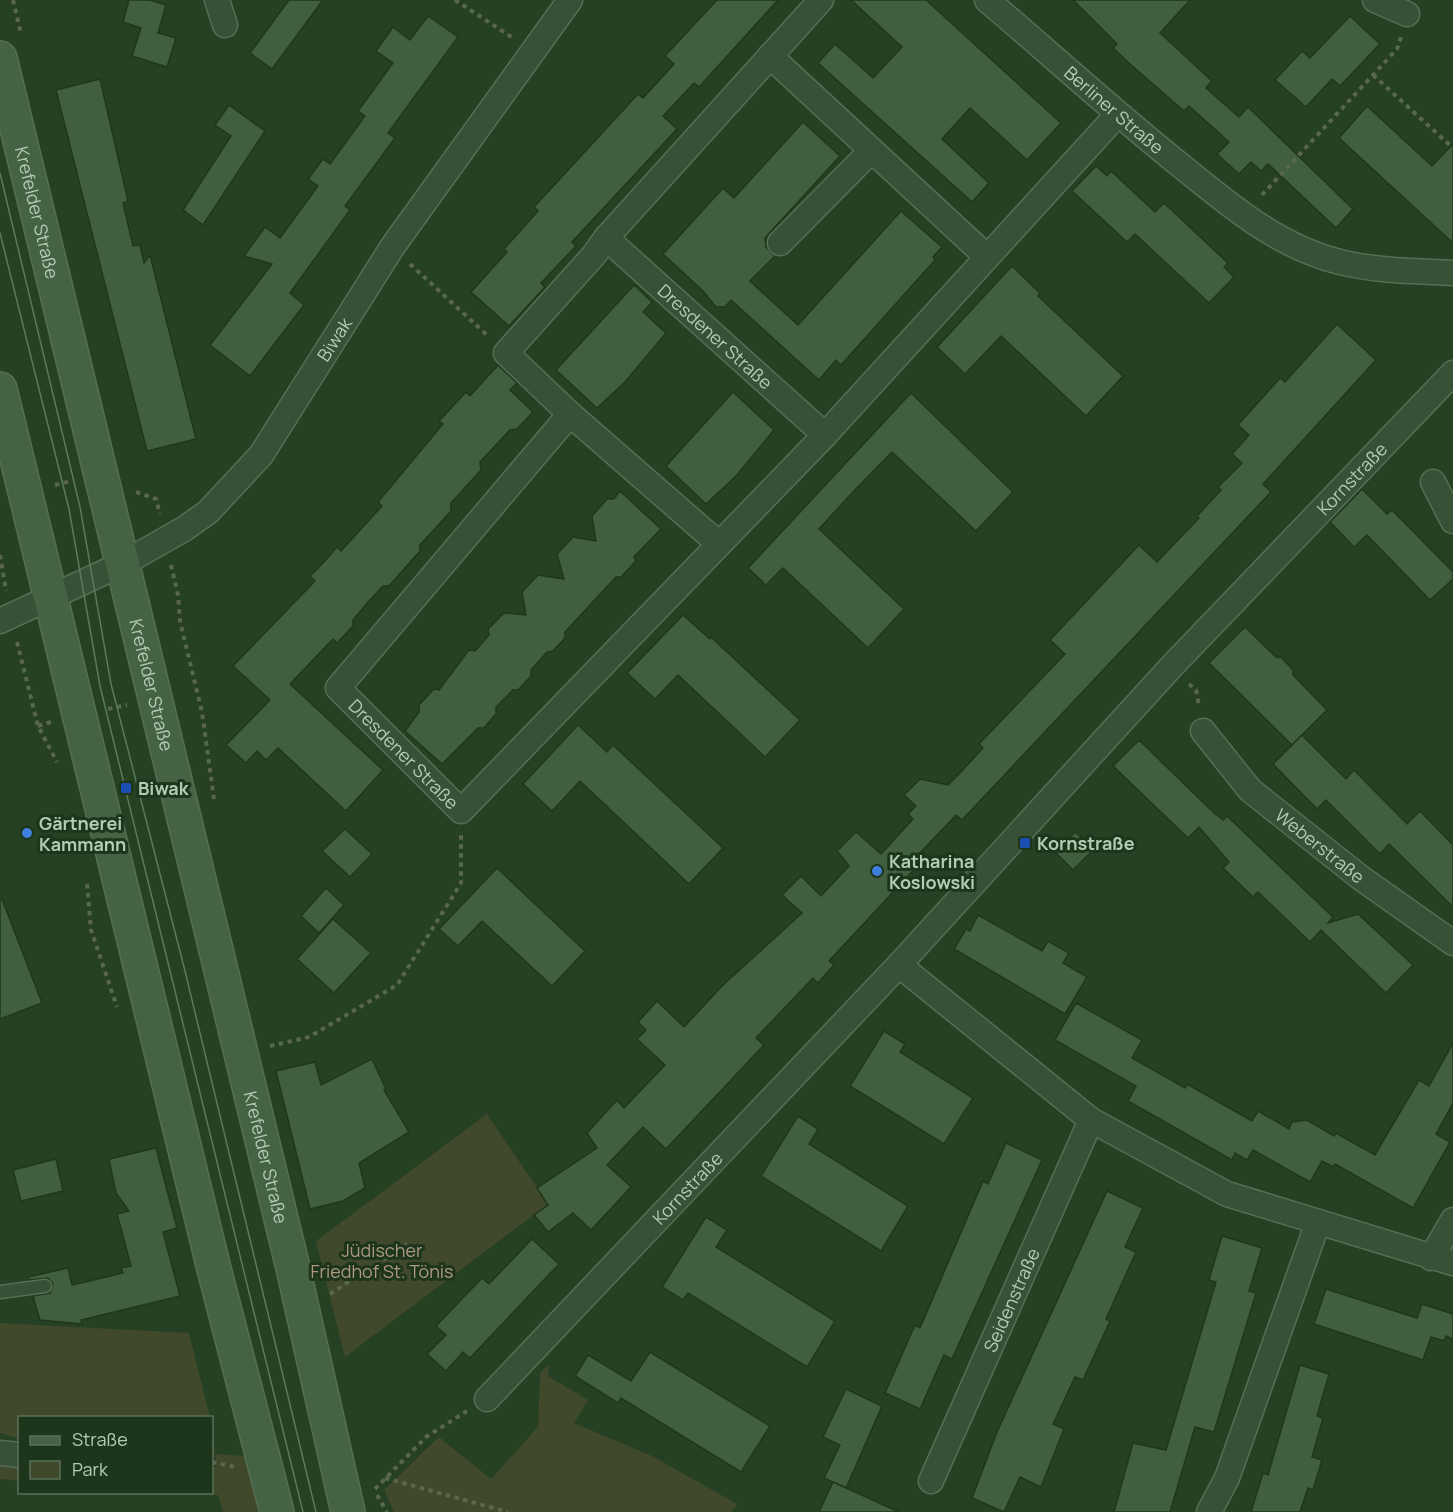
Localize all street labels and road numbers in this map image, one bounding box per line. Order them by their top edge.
street label: Berliner Straße [1059,61,1169,159]
street label: Krefelder Straße [10,144,65,281]
street label: Dresdener Straße [653,278,778,394]
street label: Biwak [311,312,357,366]
street label: Kornstraße [1311,437,1392,520]
street label: Krefelder Straße [124,616,179,754]
street label: Dresdener Straße [344,694,464,814]
street label: Weberstraße [1271,803,1370,889]
street label: Krefelder Straße [239,1089,294,1226]
street label: Kornstraße [647,1146,728,1230]
street label: Seidenstraße [978,1244,1045,1356]

